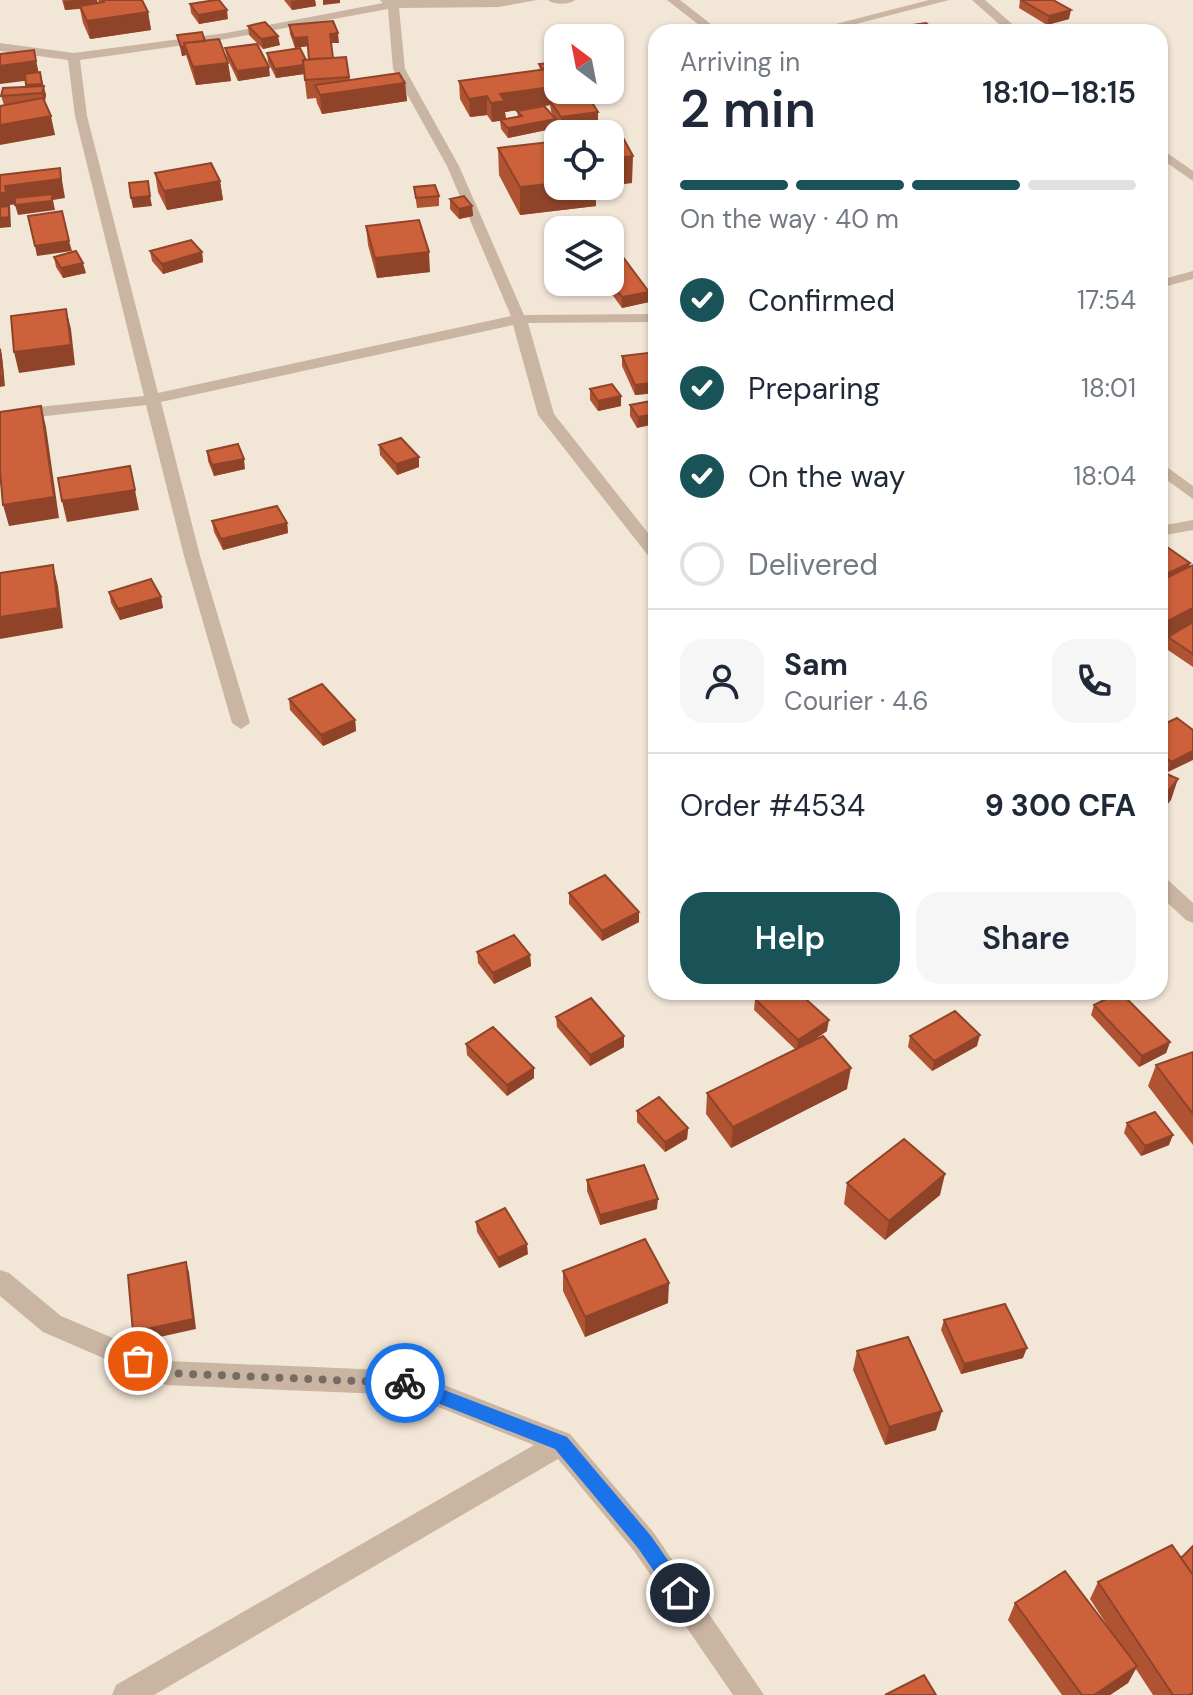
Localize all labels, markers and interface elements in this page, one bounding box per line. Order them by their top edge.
north arrow [544,24,624,104]
map controls [544,24,624,296]
text: Arriving in [680,45,800,79]
text: 18:10–18:15 [982,73,1136,112]
text: 2 min [680,75,816,143]
button: locate [544,120,624,200]
text: On the way · 40 m [680,202,899,236]
button: layers [544,216,624,296]
icon: check [680,278,724,322]
text: Confirmed [748,281,895,320]
text: 17:54 [1077,283,1136,317]
icon: check [680,366,724,410]
text: Preparing [748,369,880,408]
text: 18:01 [1081,371,1136,405]
icon: check [680,454,724,498]
text: On the way [748,457,905,496]
text: 18:04 [1073,459,1136,493]
text: Delivered [748,545,878,584]
button: person [680,639,764,723]
button: phone [1052,639,1136,723]
text: Sam [784,645,848,684]
text: Courier · 4.6 [784,684,929,718]
text: Order #4534 [680,786,865,825]
text: 9 300 CFA [985,786,1136,825]
button: Help [680,892,900,984]
button: Share [916,892,1136,984]
pin [104,1327,172,1395]
icon: bag [116,1339,160,1383]
courier [365,1343,445,1423]
icon: bike [383,1361,427,1405]
pin [646,1559,714,1627]
icon: home [658,1571,702,1615]

